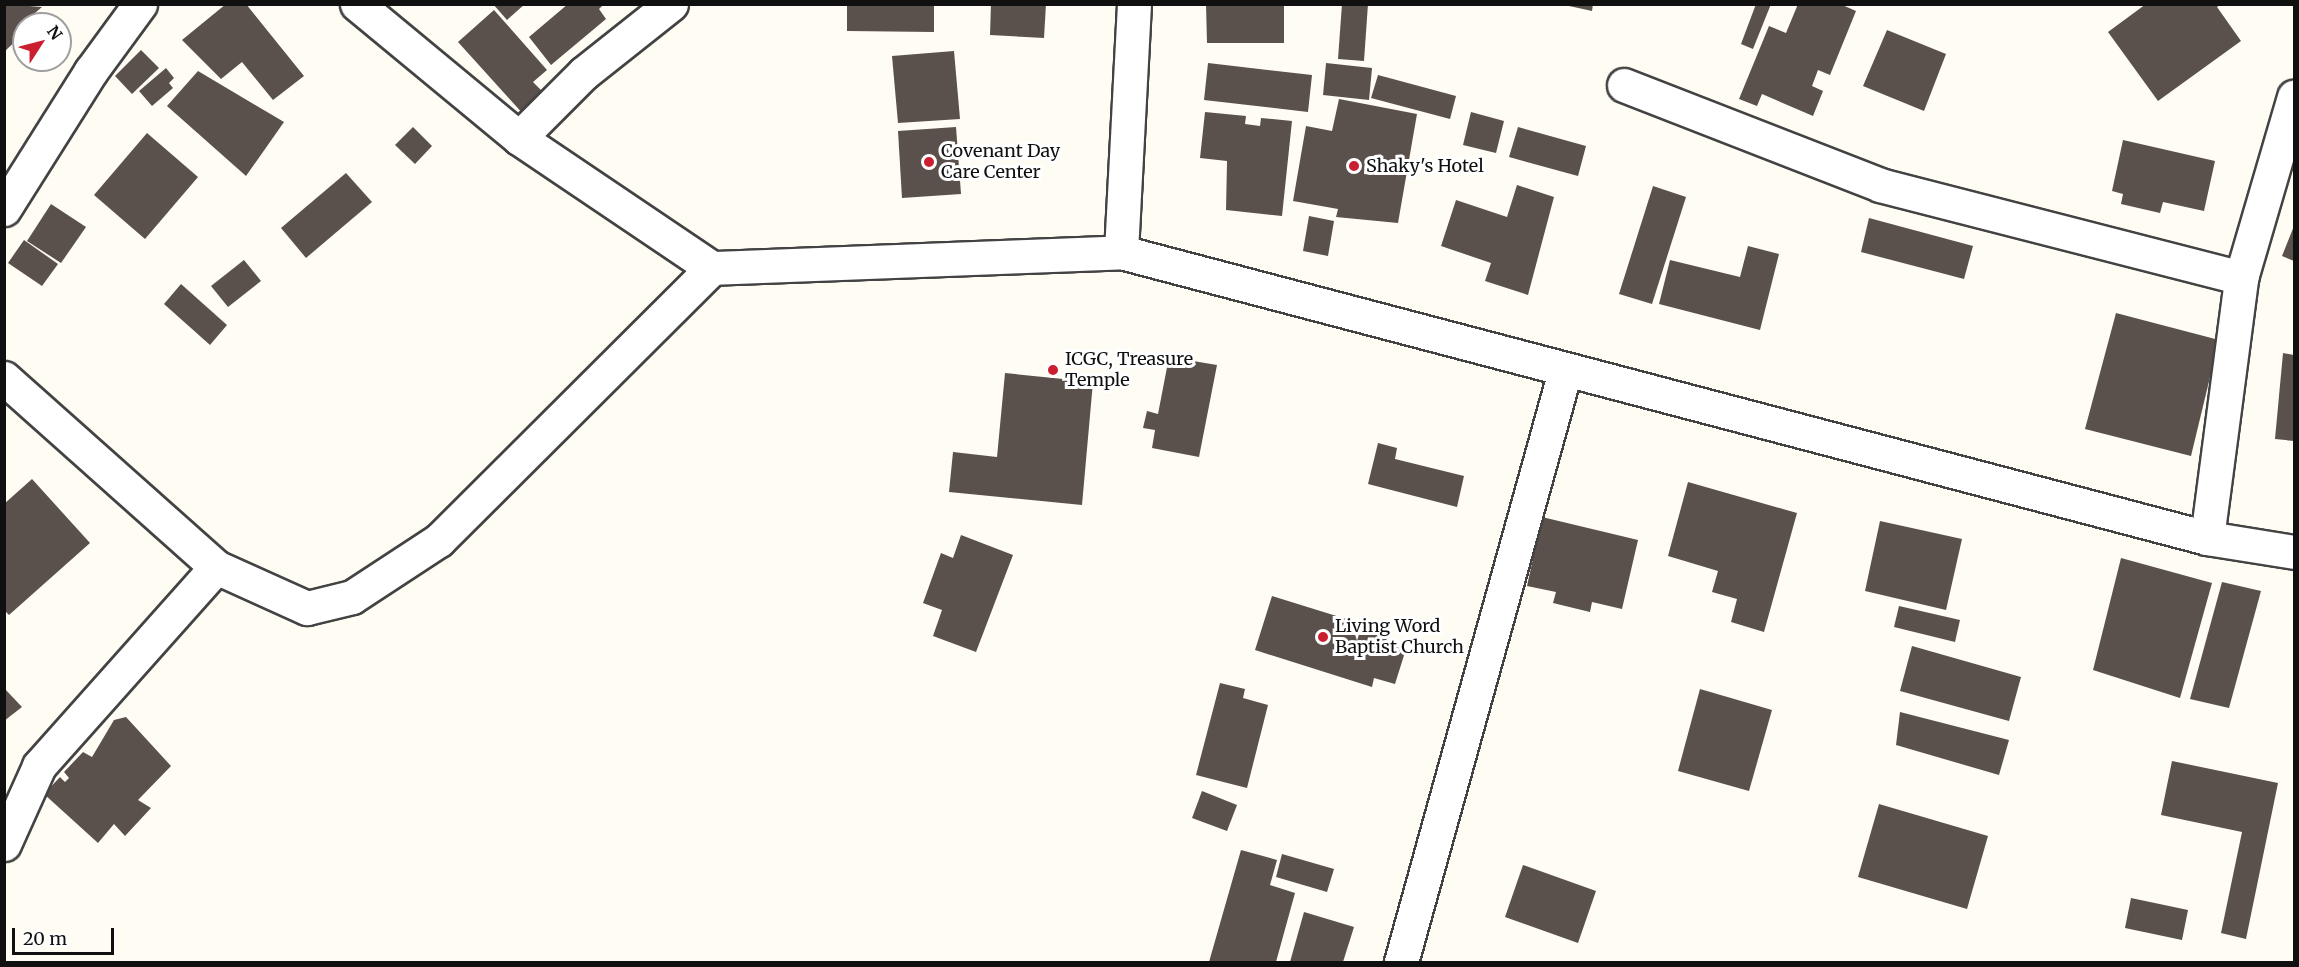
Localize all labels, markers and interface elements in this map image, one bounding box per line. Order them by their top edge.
north arrow [12,12,72,72]
text: N [43,22,67,44]
place label: Covenant Day Care Center [941,141,1060,184]
marker: Covenant Day Care Center [922,155,936,169]
place label: Shaky's Hotel [1366,155,1484,177]
marker: Shaky's Hotel [1347,159,1361,173]
place label: ICGC, Treasure Temple [1065,349,1193,392]
marker: ICGC, Treasure Temple [1046,363,1060,377]
place label: Living Word Baptist Church [1335,616,1464,658]
marker: Living Word Baptist Church [1316,630,1330,644]
scale bar [15,916,117,954]
text: 20 m [23,927,67,950]

